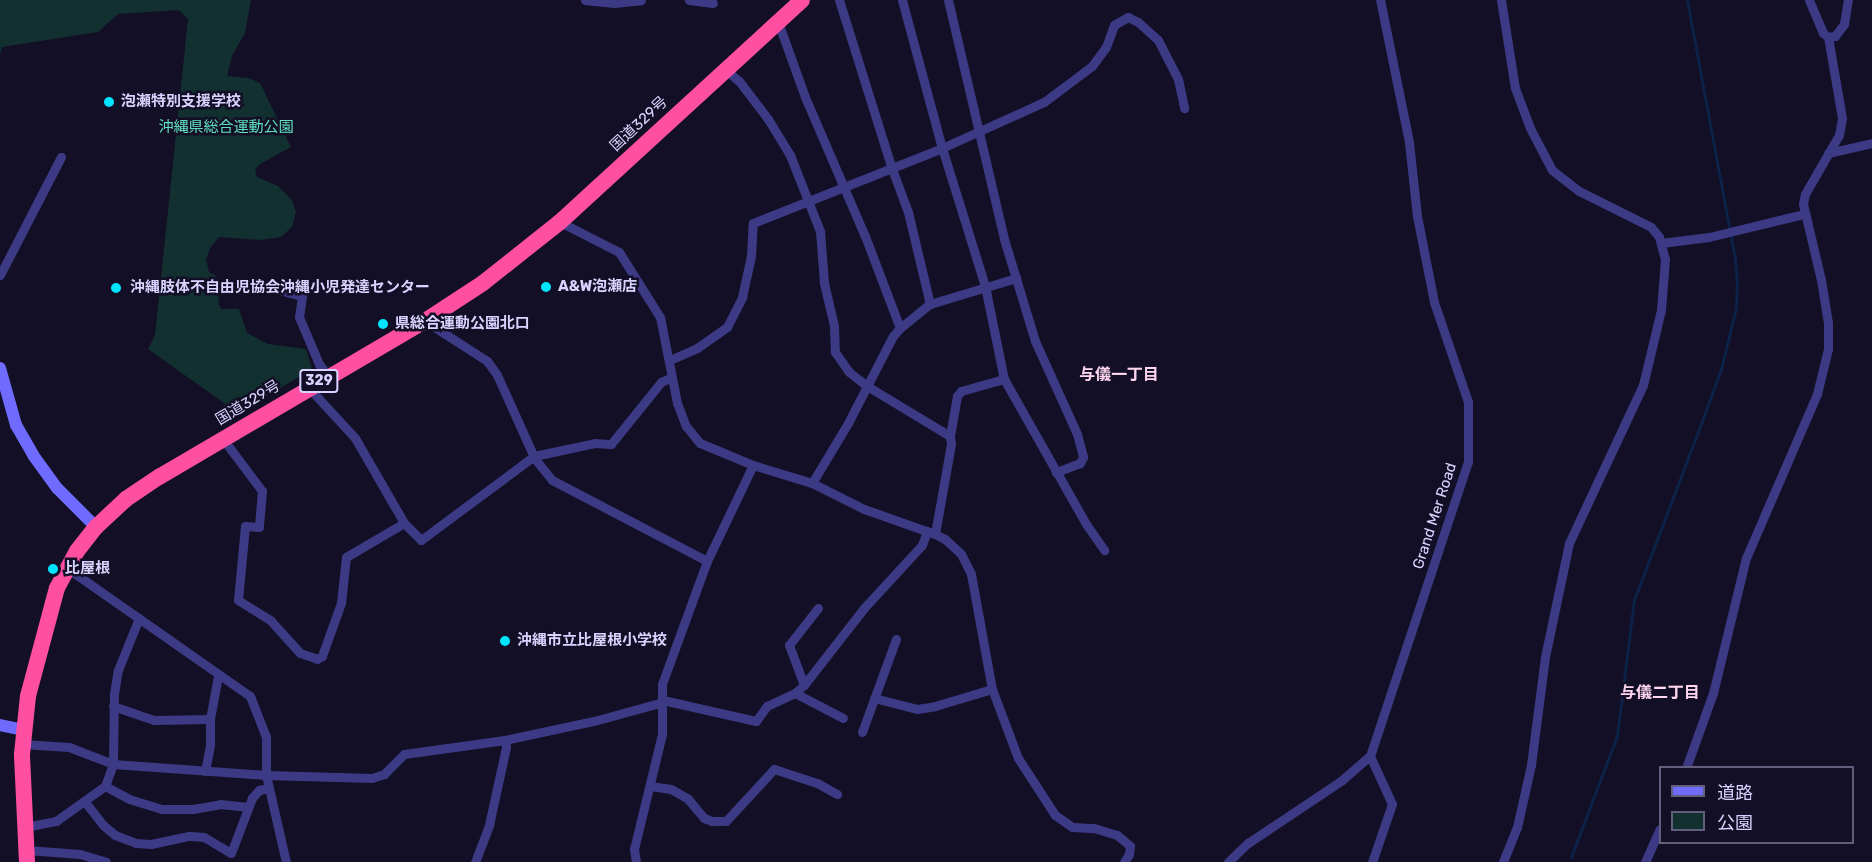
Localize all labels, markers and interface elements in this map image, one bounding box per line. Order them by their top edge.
place label: 泡瀬特別支援学校 [121,93,241,111]
street label: 国道329号 [607,93,671,155]
marker: 泡瀬特別支援学校 [102,95,116,109]
park label: 沖縄県総合運動公園 [159,119,293,137]
place label: A&W泡瀬店 [558,278,637,296]
marker: 沖縄肢体不自由児協会沖縄小児発達センター [107,279,125,297]
place label: 沖縄肢体不自由児協会沖縄小児発達センター [130,279,430,297]
marker: A&W泡瀬店 [539,280,553,294]
place label: 県総合運動公園北口 [395,315,530,333]
marker: 県総合運動公園北口 [376,317,390,331]
district label: 与儀一丁目 [1079,365,1159,385]
road number: 329 [298,370,340,392]
street label: 国道329号 [213,377,283,429]
street label: Grand Mer Road [1409,460,1461,572]
place label: 比屋根 [65,560,110,578]
marker: 比屋根 [46,562,60,576]
place label: 沖縄市立比屋根小学校 [517,632,667,650]
marker: 沖縄市立比屋根小学校 [498,634,512,648]
district label: 与儀二丁目 [1620,683,1700,703]
legend [1659,766,1854,844]
text: 道路 [1717,782,1753,804]
text: 公園 [1717,812,1753,834]

